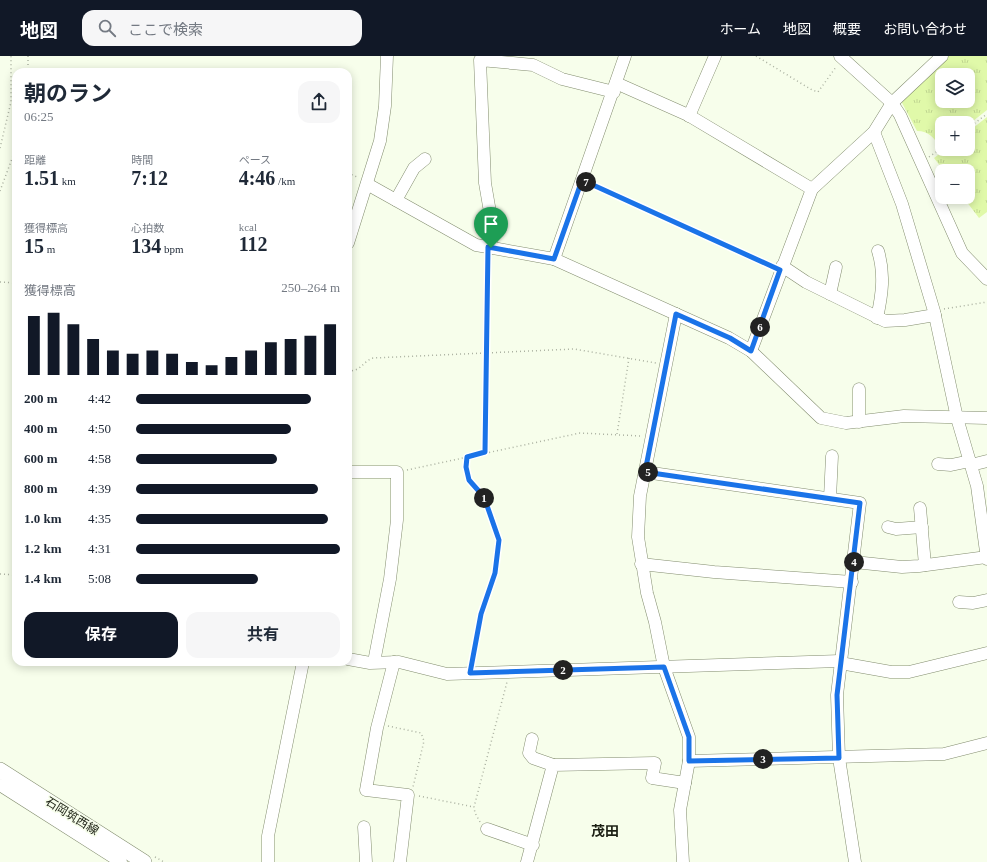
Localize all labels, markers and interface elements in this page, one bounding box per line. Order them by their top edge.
search box [82,10,362,46]
icon: search [96,17,118,39]
text: 地図 [20,20,58,41]
text: ここで検索 [128,22,203,38]
text: ホーム [719,22,761,37]
text: 地図 [783,22,811,37]
text: 概要 [833,22,861,37]
text: お問い合わせ [883,22,967,37]
map controls [935,68,975,204]
button: layers [935,68,975,108]
text: 朝のラン [24,81,112,106]
button: share [298,81,340,123]
text: 06:25 [24,109,54,124]
button: + [935,116,975,156]
text: 距離 [24,154,46,166]
text: 時間 [131,154,153,166]
text: ペース [239,154,271,166]
button: − [935,164,975,204]
text: 1.51 [24,167,59,189]
text: 7:12 [131,167,168,189]
text: 4:46 [239,167,275,189]
pin: 7 [576,172,596,192]
text: km [59,175,76,187]
text: /km [275,175,295,187]
text: 7 [583,176,589,188]
pin [474,207,508,248]
icon: arrive [480,213,502,235]
text: kcal [239,221,257,233]
text: 獲得標高 [24,222,68,234]
text: 心拍数 [131,222,164,234]
text: 112 [239,233,268,255]
text: 15 [24,235,44,257]
text: 134 [131,235,161,257]
text: m [44,243,55,255]
text: bpm [161,243,184,255]
text: 250–264 m [281,280,340,295]
text: 獲得標高 [24,283,76,298]
pin: 6 [750,317,770,337]
text: 6 [757,321,763,333]
text: 200 m [24,391,58,406]
text: 4:42 [88,391,111,406]
text: 400 m [24,421,58,436]
text: 4:50 [88,421,111,436]
text: 600 m [24,451,58,466]
text: 4:58 [88,451,111,466]
pin: 5 [638,462,658,482]
text: 5 [645,466,651,478]
text: 800 m [24,481,58,496]
text: 4:39 [88,481,111,496]
pin: 1 [474,488,494,508]
text: 1 [481,492,487,504]
text: 1.0 km [24,511,62,526]
text: 4:35 [88,511,111,526]
text: 1.2 km [24,541,62,556]
text: 4:31 [88,541,111,556]
pin: 4 [844,552,864,572]
text: 4 [851,556,857,568]
text: 1.4 km [24,571,62,586]
text: 5:08 [88,571,111,586]
button: 保存 [24,612,178,658]
button: 共有 [186,612,340,658]
pin: 2 [553,660,573,680]
text: 2 [560,664,566,676]
pin: 3 [753,749,773,769]
text: 3 [760,753,766,765]
street label: 石岡筑西線 [43,794,101,838]
district label: 茂田 [591,824,619,839]

